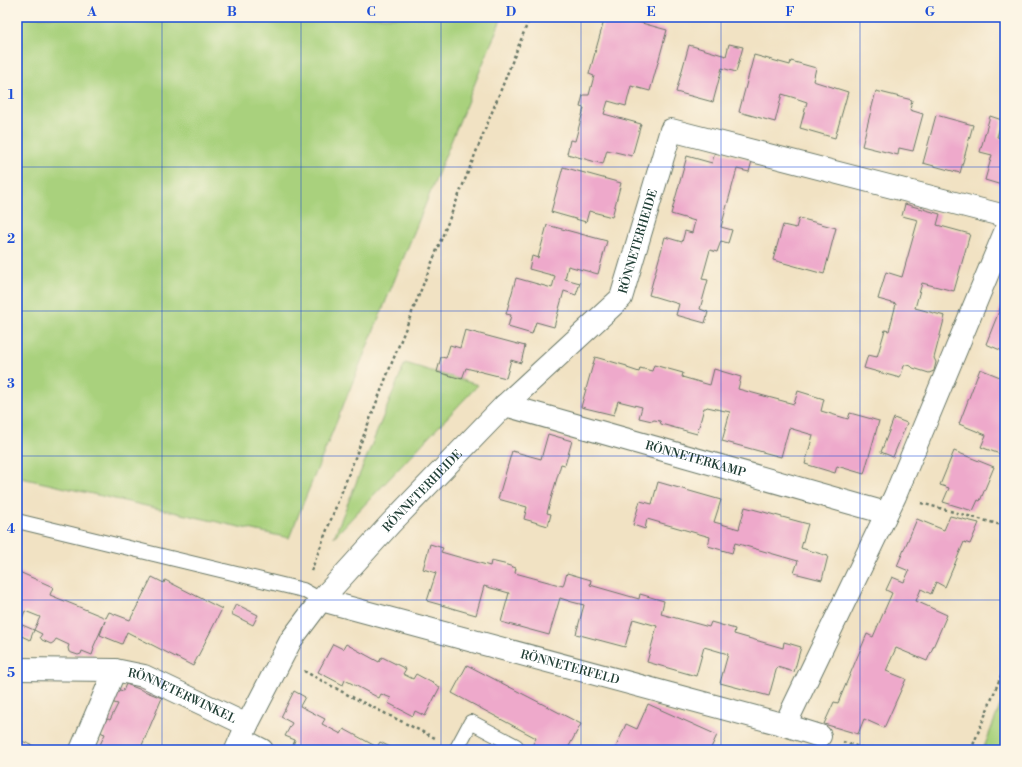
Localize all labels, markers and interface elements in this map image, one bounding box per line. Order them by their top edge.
text: A [86,4,97,20]
text: B [227,4,237,20]
text: C [366,4,376,20]
text: D [506,4,516,20]
text: E [646,4,656,20]
text: F [785,4,795,20]
text: G [925,4,936,20]
text: 1 [8,87,15,103]
street label: RÖNNETERHEIDE [615,187,661,296]
text: 2 [7,231,15,247]
text: 3 [7,376,15,392]
street label: RÖNNETERKAMP [643,438,747,480]
street label: RÖNNETERHEIDE [379,446,465,535]
text: 4 [7,521,16,537]
street label: RÖNNETERFELD [519,647,621,688]
text: 5 [7,665,15,681]
street label: RÖNNETERWINKEL [126,665,239,726]

